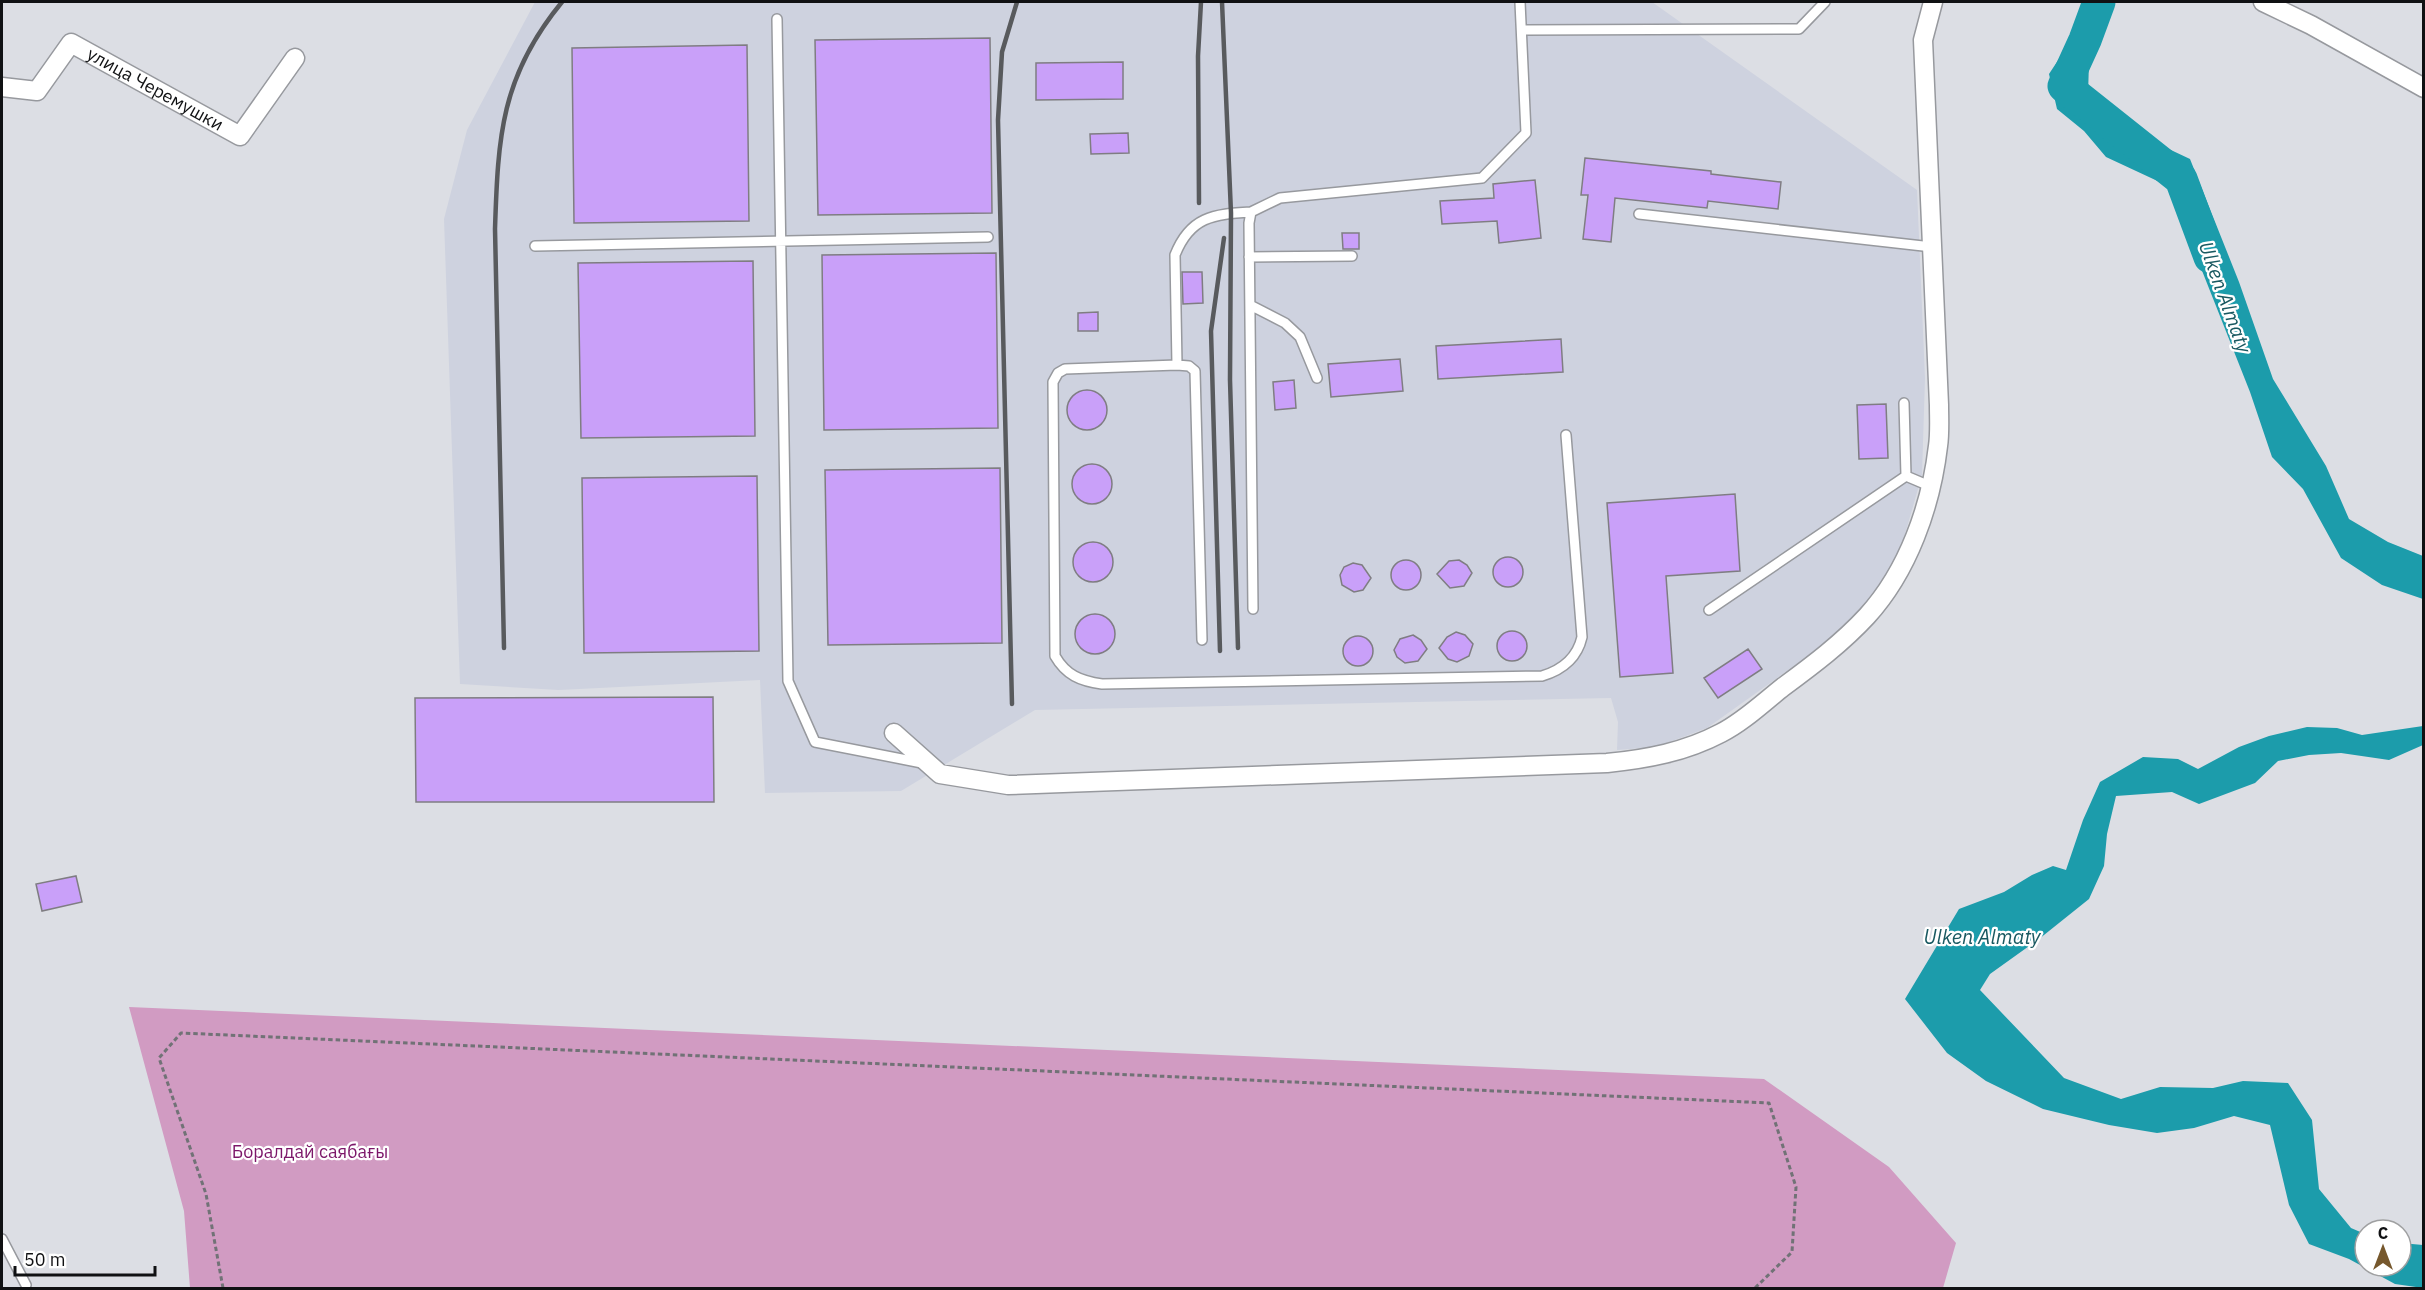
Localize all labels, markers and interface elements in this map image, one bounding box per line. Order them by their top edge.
street label: улица Черемушки [83,42,228,136]
water label: Ulken Almaty [2193,237,2259,358]
water label: Ulken Almaty [1923,923,2042,950]
park label: Боралдай саябағы [232,1140,388,1163]
north arrow [2353,1218,2413,1278]
text: С [2378,1223,2388,1243]
scale bar [15,1239,154,1277]
text: 50 m [24,1248,66,1271]

